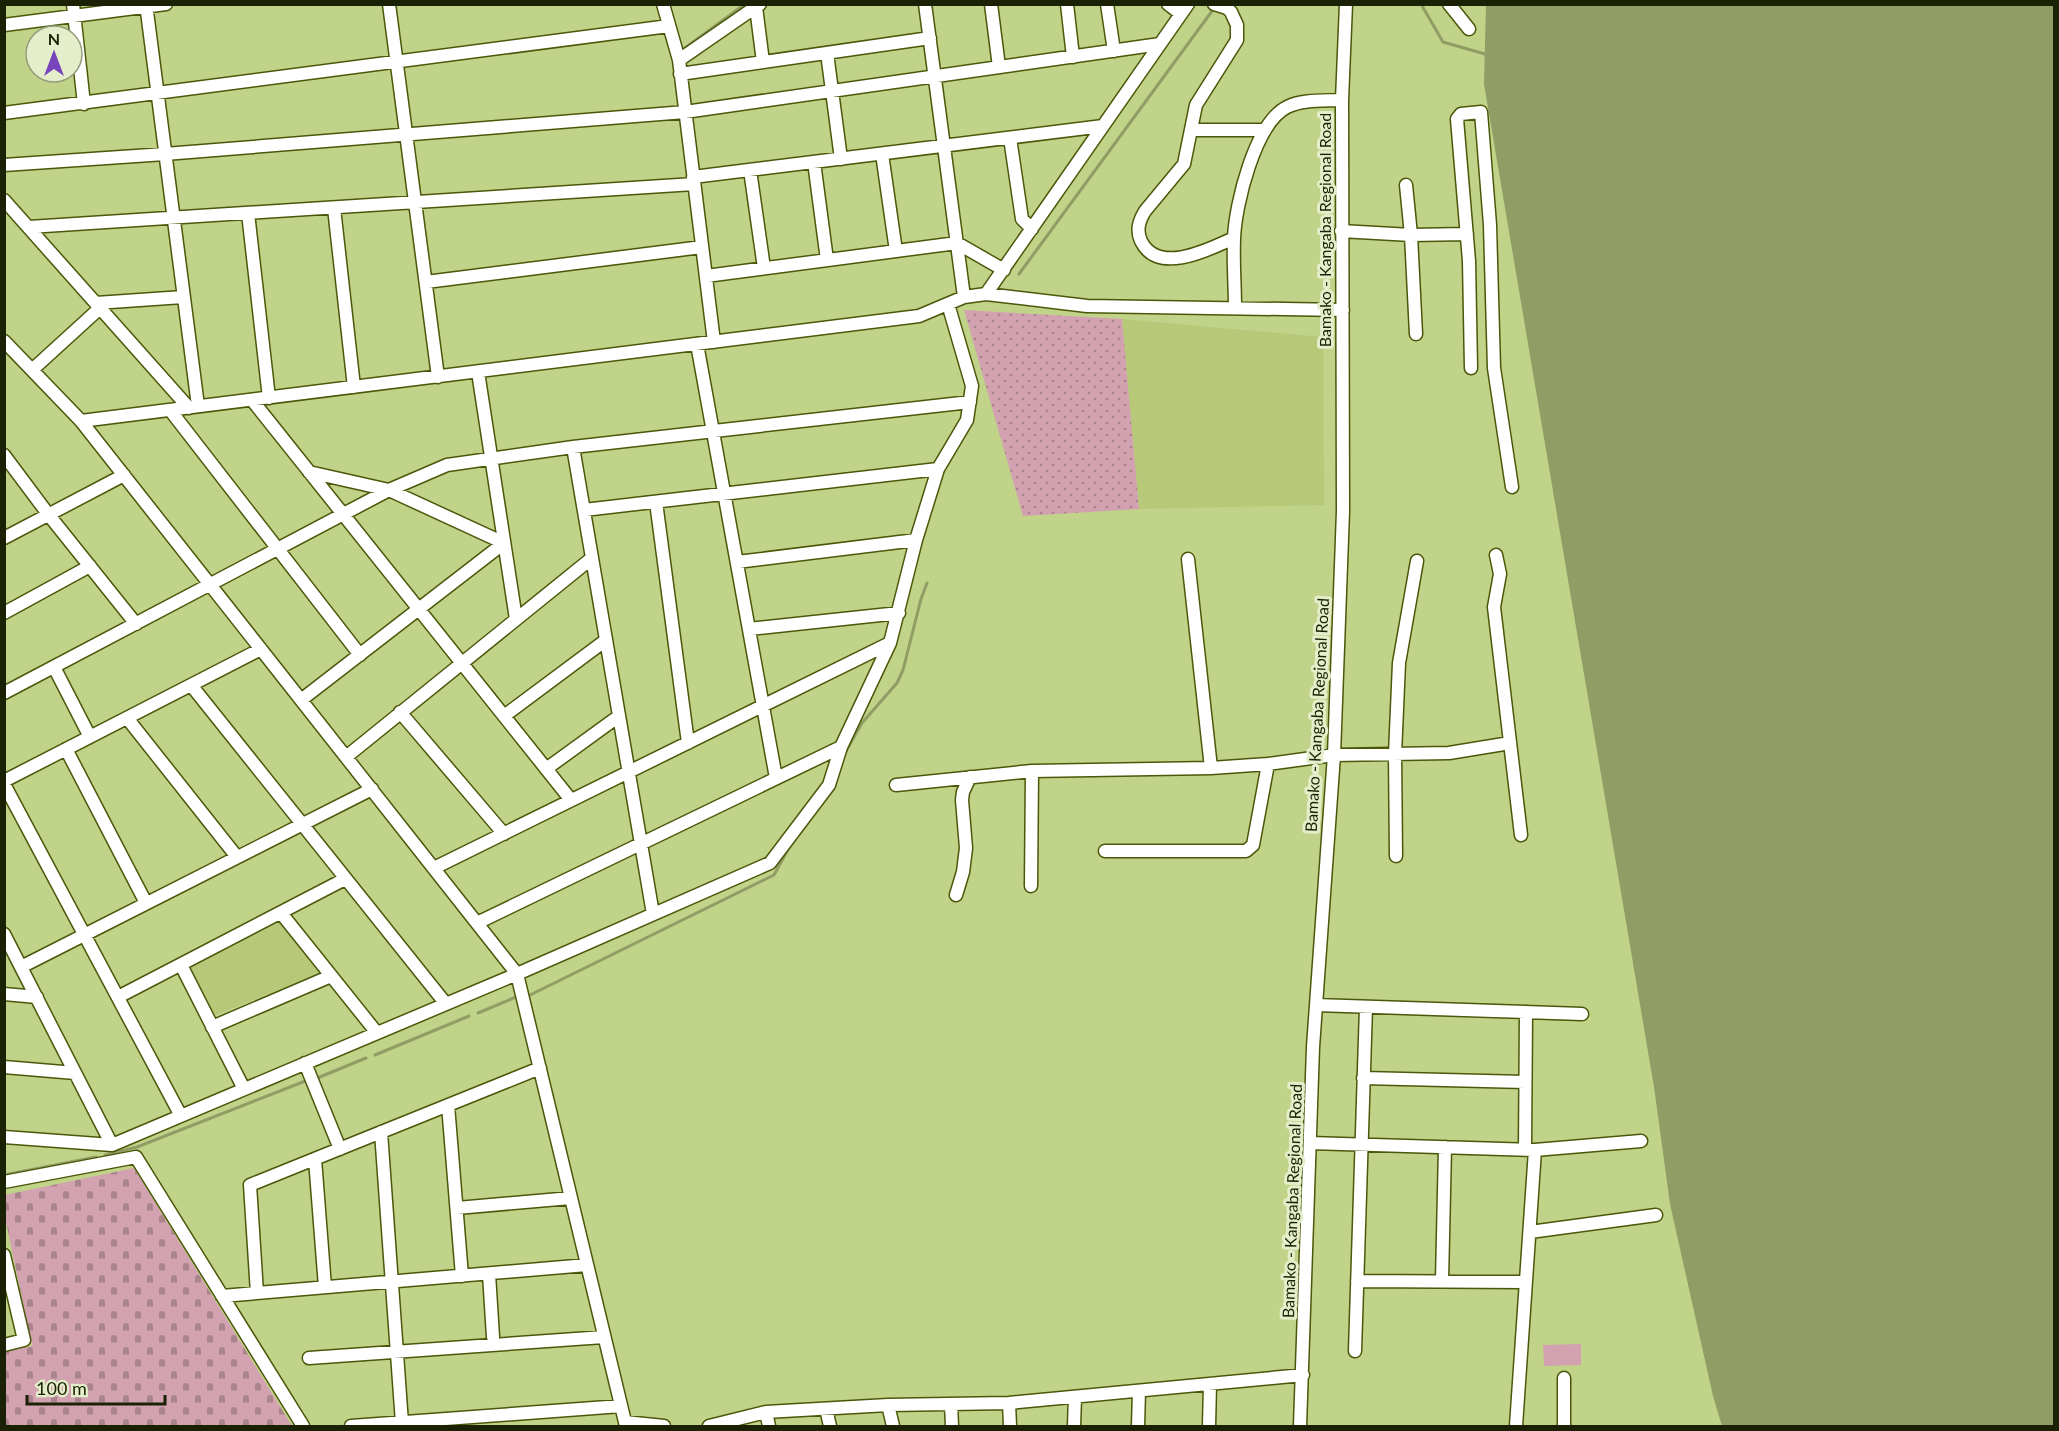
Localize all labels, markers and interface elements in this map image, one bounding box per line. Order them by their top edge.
north arrow [24,24,84,84]
text: N [48,29,60,48]
street label: Bamako - Kangaba Regional Road [1315,113,1334,347]
street label: Bamako - Kangaba Regional Road [1301,597,1332,832]
street label: Bamako - Kangaba Regional Road [1278,1084,1305,1318]
scale bar [27,1368,165,1406]
text: 100 m [36,1377,87,1399]

